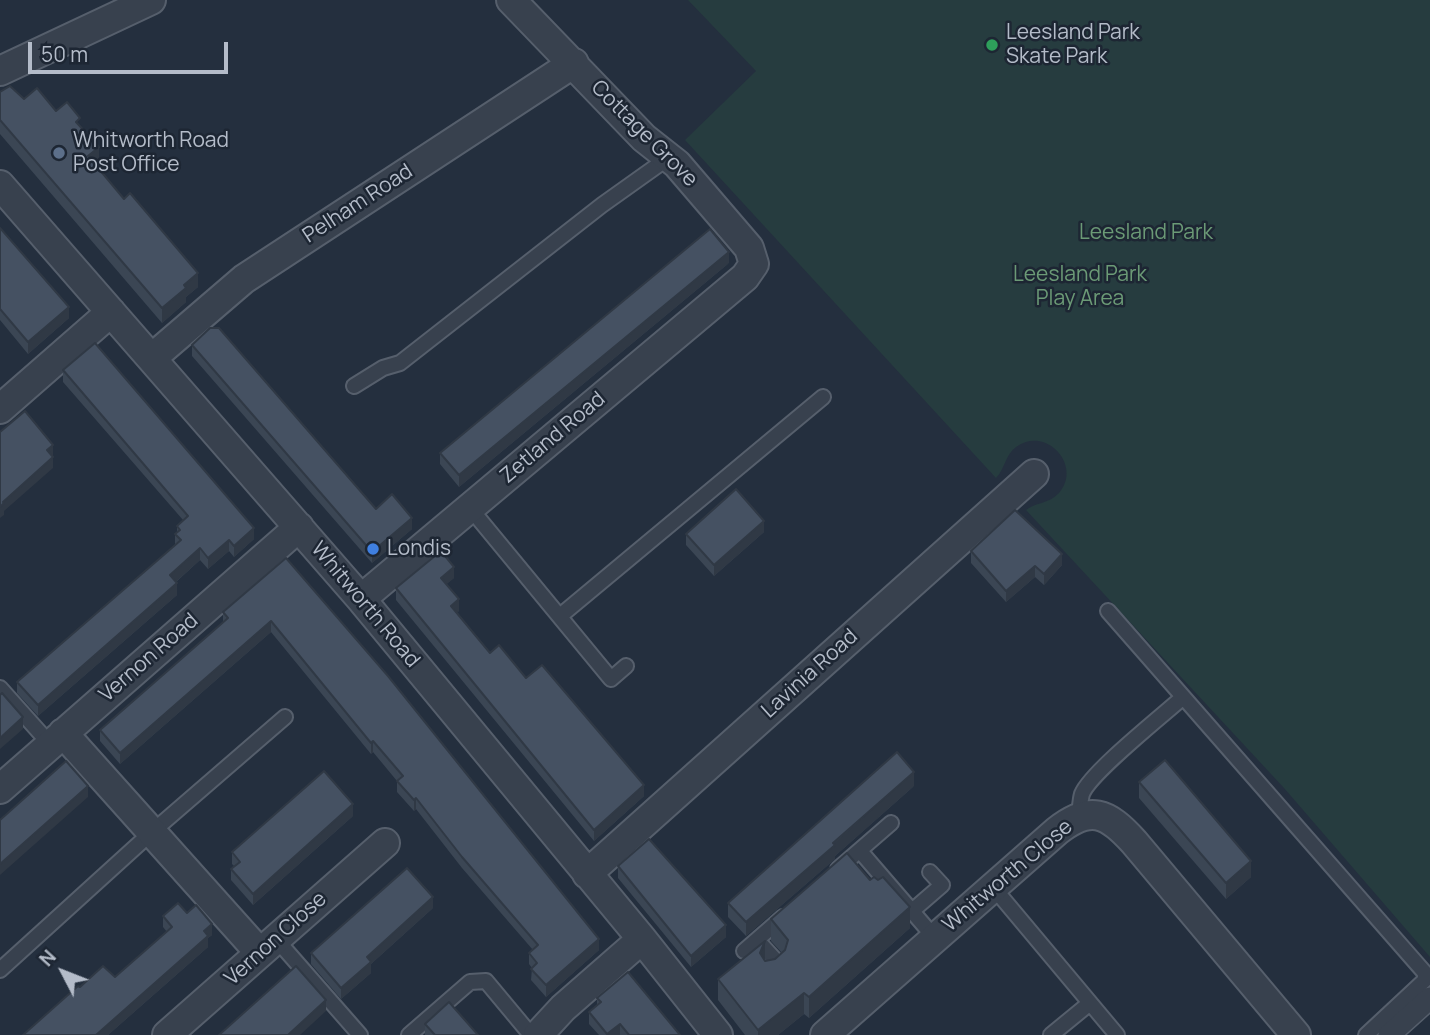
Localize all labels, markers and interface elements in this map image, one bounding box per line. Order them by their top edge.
place label: Leesland Park Skate Park [1006,20,1140,70]
scale bar [32,28,231,72]
marker: Leesland Park Skate Park [984,37,1000,53]
text: 50 m [41,40,88,68]
street label: Cottage Grove [585,75,703,193]
place label: Whitworth Road Post Office [73,128,229,178]
marker: Whitworth Road Post Office [51,145,67,161]
street label: Pelham Road [298,159,418,249]
park label: Leesland Park [1079,220,1213,246]
park label: Leesland Park Play Area [1013,262,1147,312]
street label: Zetland Road [496,387,610,489]
place label: Londis [387,536,451,562]
street label: Whitworth Road [305,537,425,673]
marker: Londis [365,541,381,557]
street label: Vernon Road [94,608,204,708]
street label: Lavinia Road [757,624,863,724]
street label: Whitworth Close [938,814,1078,938]
street label: Vernon Close [220,887,332,991]
north arrow [28,937,98,1007]
text: N [33,944,62,972]

